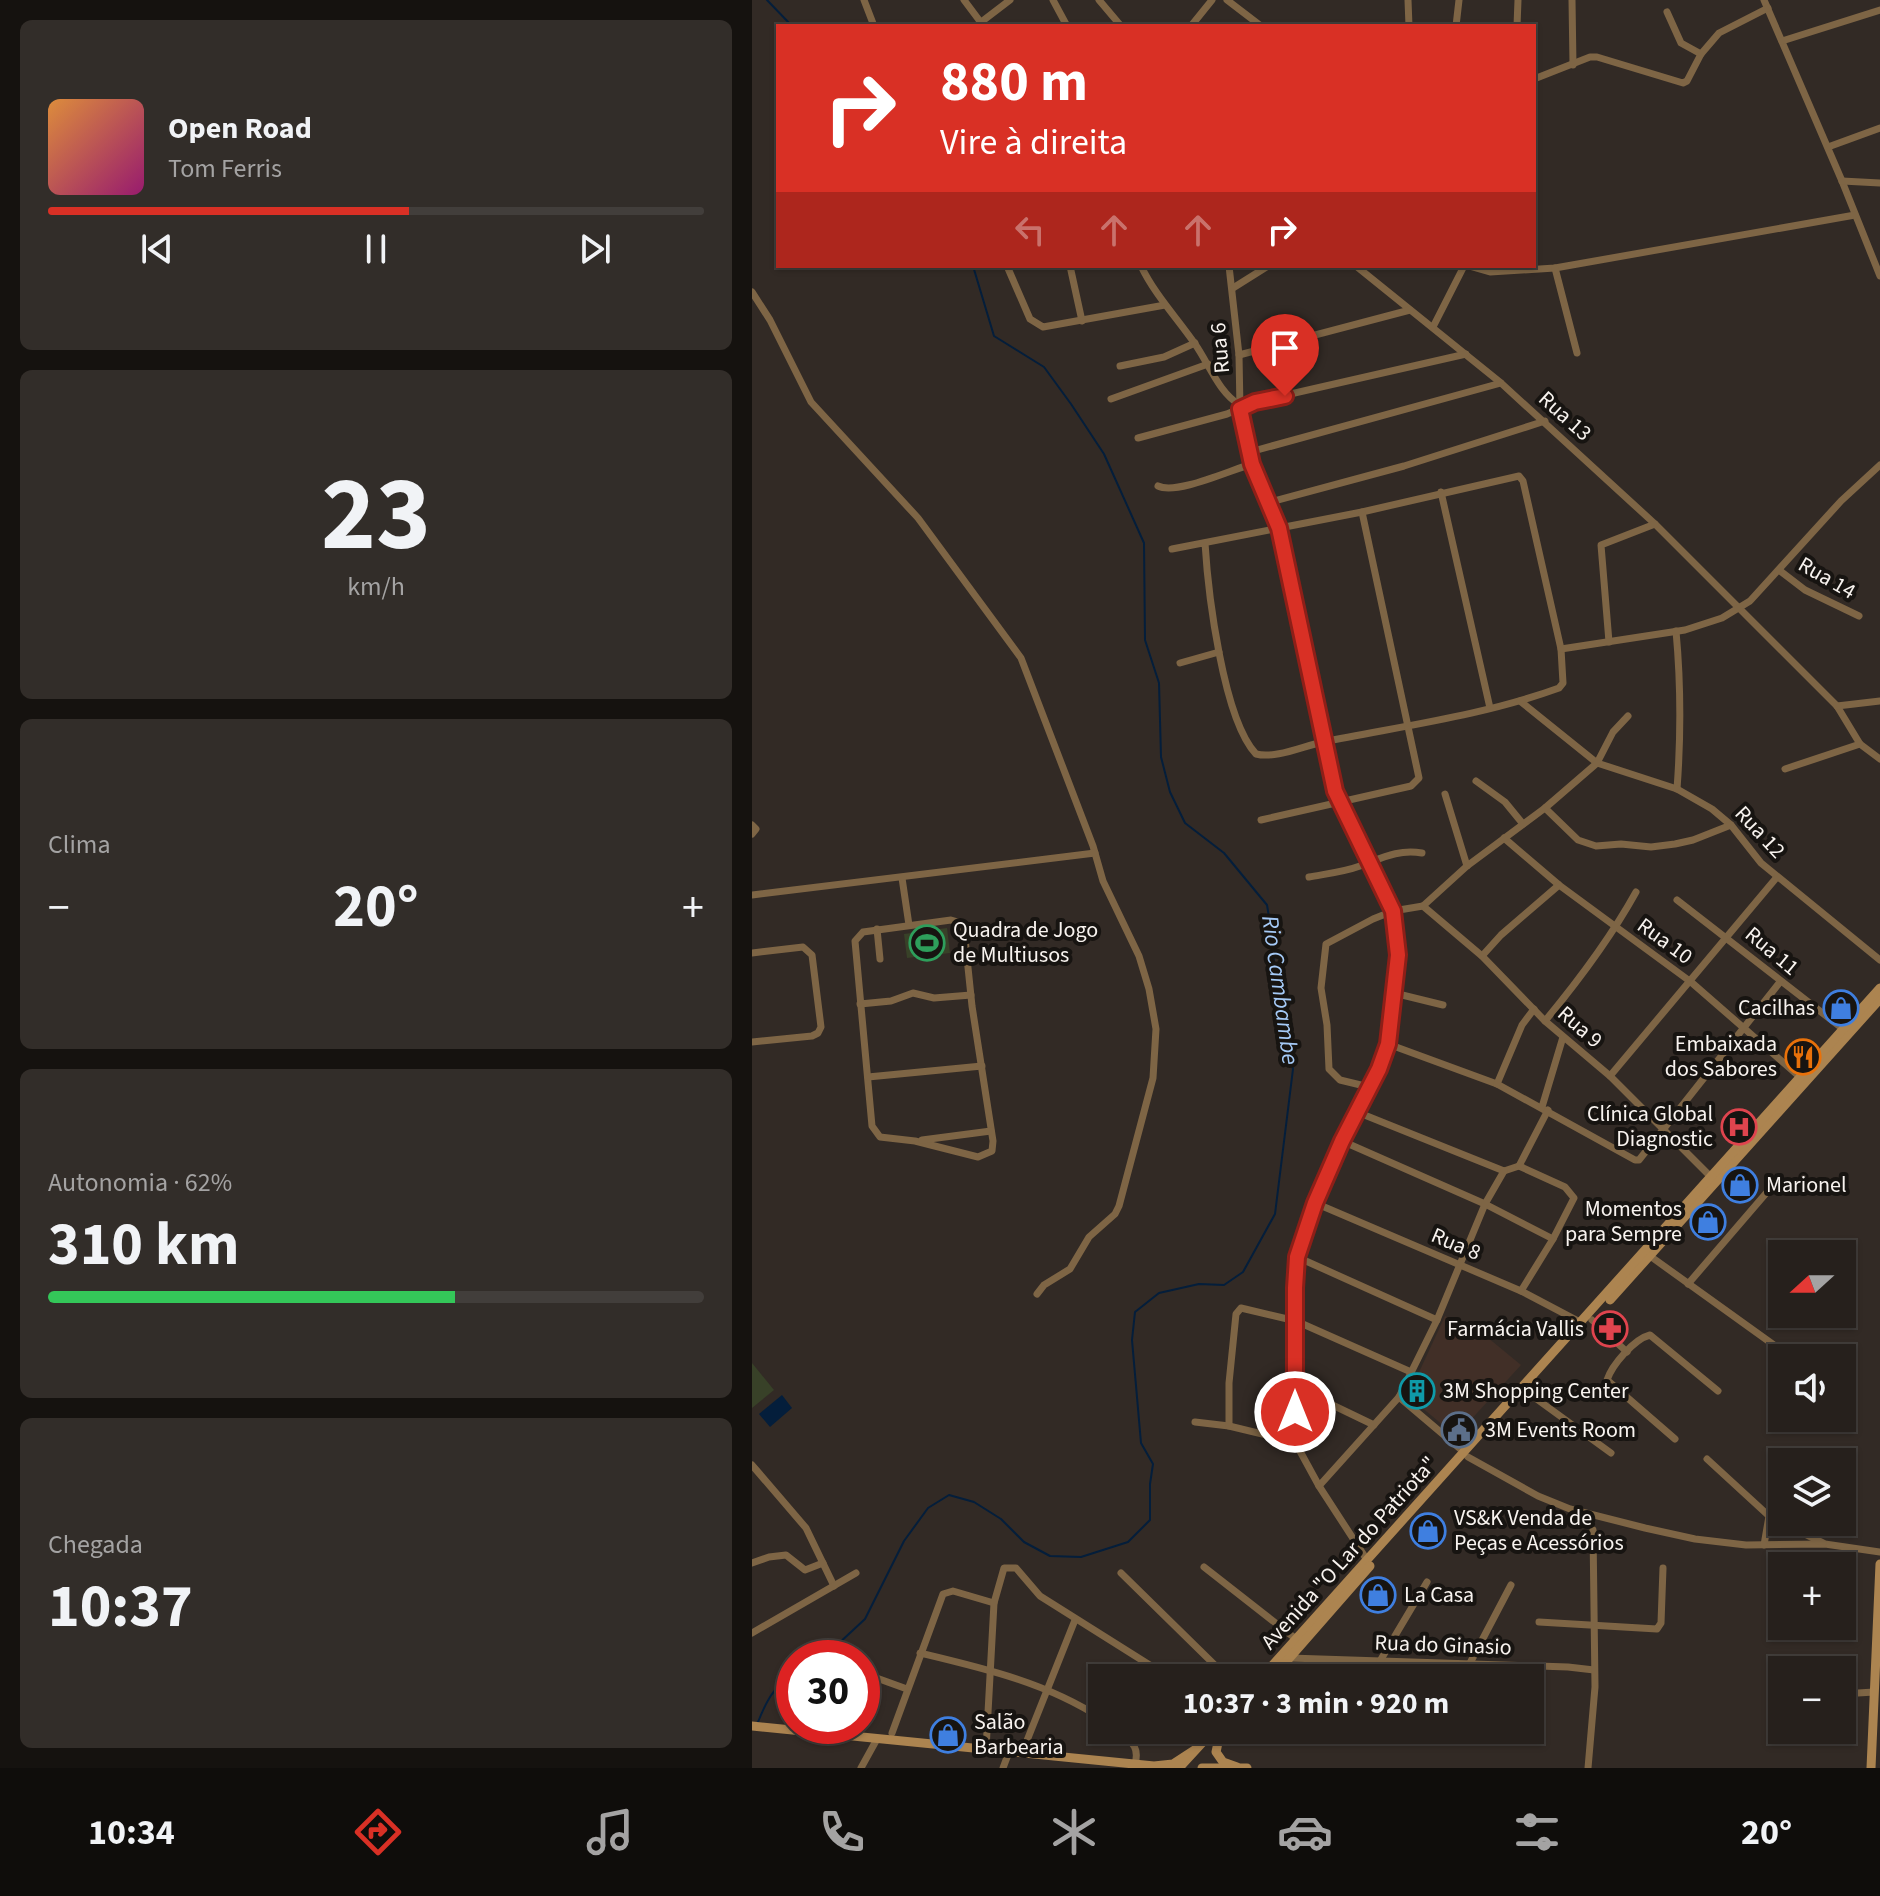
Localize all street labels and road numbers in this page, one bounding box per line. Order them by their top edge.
street label: Rua 6 [1202,321,1238,375]
street label: Rua 13 [1531,383,1599,449]
street label: Rua 14 [1792,549,1862,607]
street label: Rua 12 [1727,798,1793,866]
street label: Rua 10 [1631,910,1699,972]
street label: Rua 11 [1738,919,1806,983]
street label: Rua 9 [1550,998,1610,1056]
street label: Rua 8 [1426,1219,1486,1269]
street label: Avenida "O Lar do Patriota" [1253,1449,1445,1657]
street label: Rua do Ginasio [1374,1627,1512,1663]

